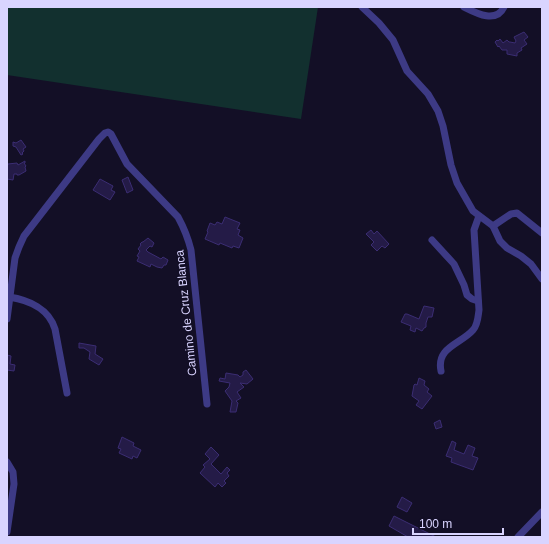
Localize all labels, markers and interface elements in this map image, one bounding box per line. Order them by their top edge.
street label: Camino de Cruz Blanca [172,249,200,377]
scale bar [413,510,503,536]
text: 100 m [419,517,452,531]

